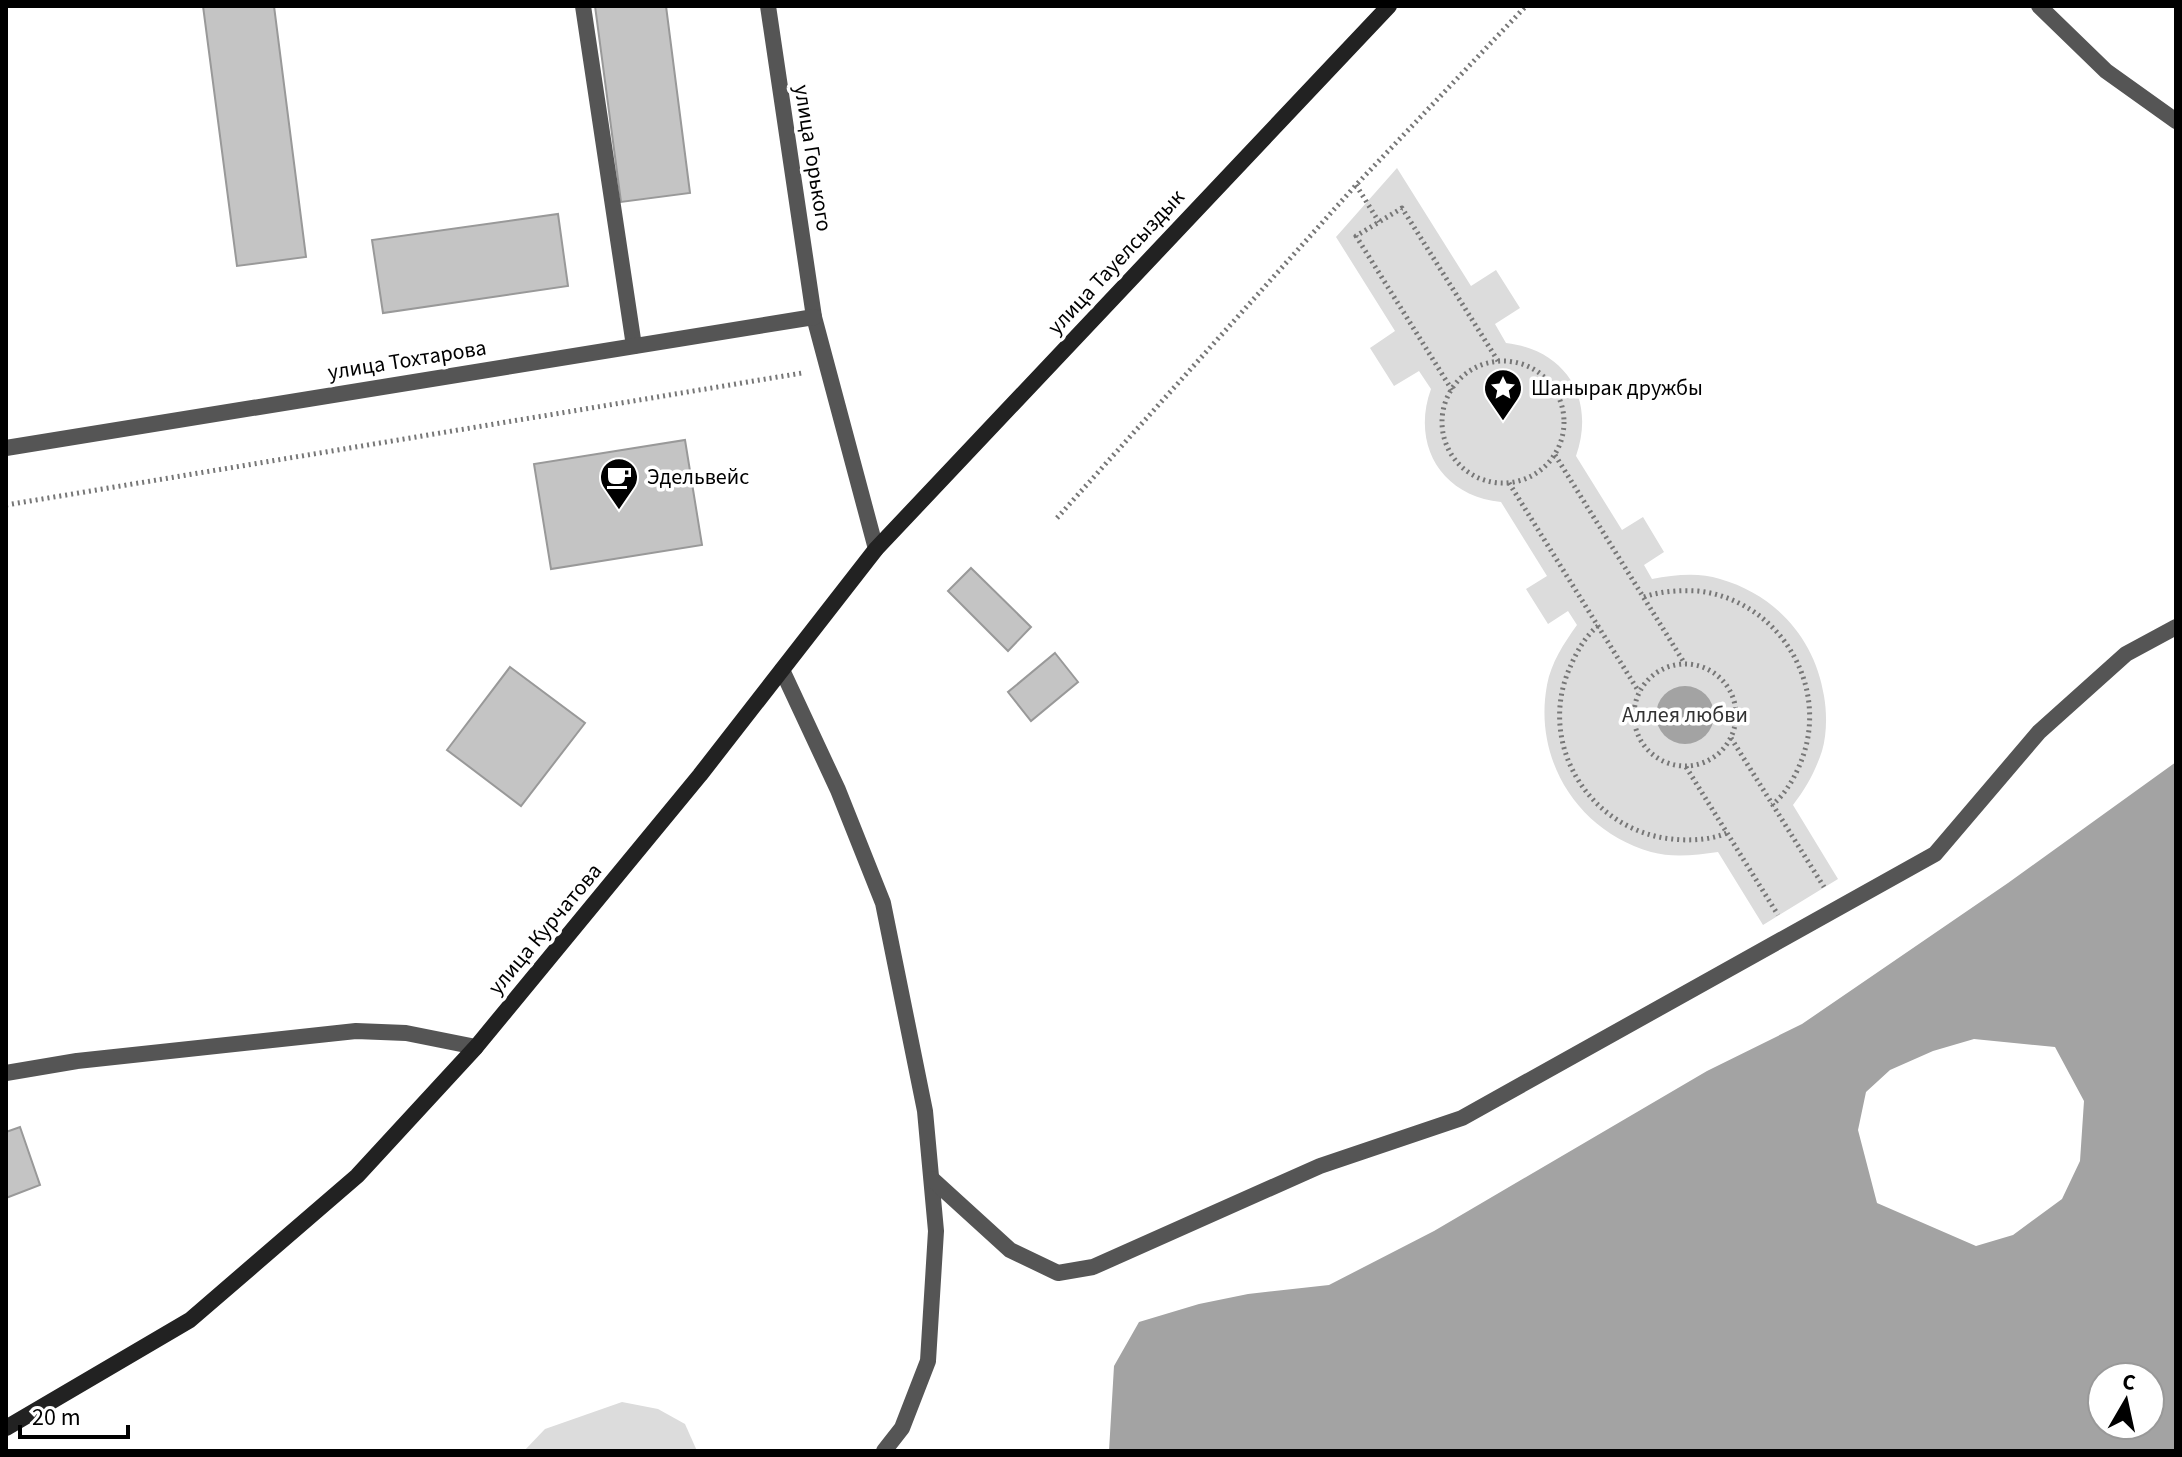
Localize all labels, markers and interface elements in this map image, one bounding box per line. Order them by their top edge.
street label: улица Горького [786,82,840,234]
street label: улица Тауелсыздык [1040,182,1192,342]
street label: улица Тохтарова [325,332,489,388]
place icon: Шанырак дружбы [1482,367,1524,422]
place label: Шанырак дружбы [1531,372,1703,404]
cafe icon: Эдельвейс [598,456,640,511]
place label: Эдельвейс [647,461,749,493]
park label: Аллея любви [1622,699,1748,731]
street label: улица Курчатова [480,856,610,1002]
north arrow [2086,1361,2166,1441]
text: С [2120,1365,2138,1399]
scale bar [20,1389,128,1439]
text: 20 m [32,1400,81,1435]

